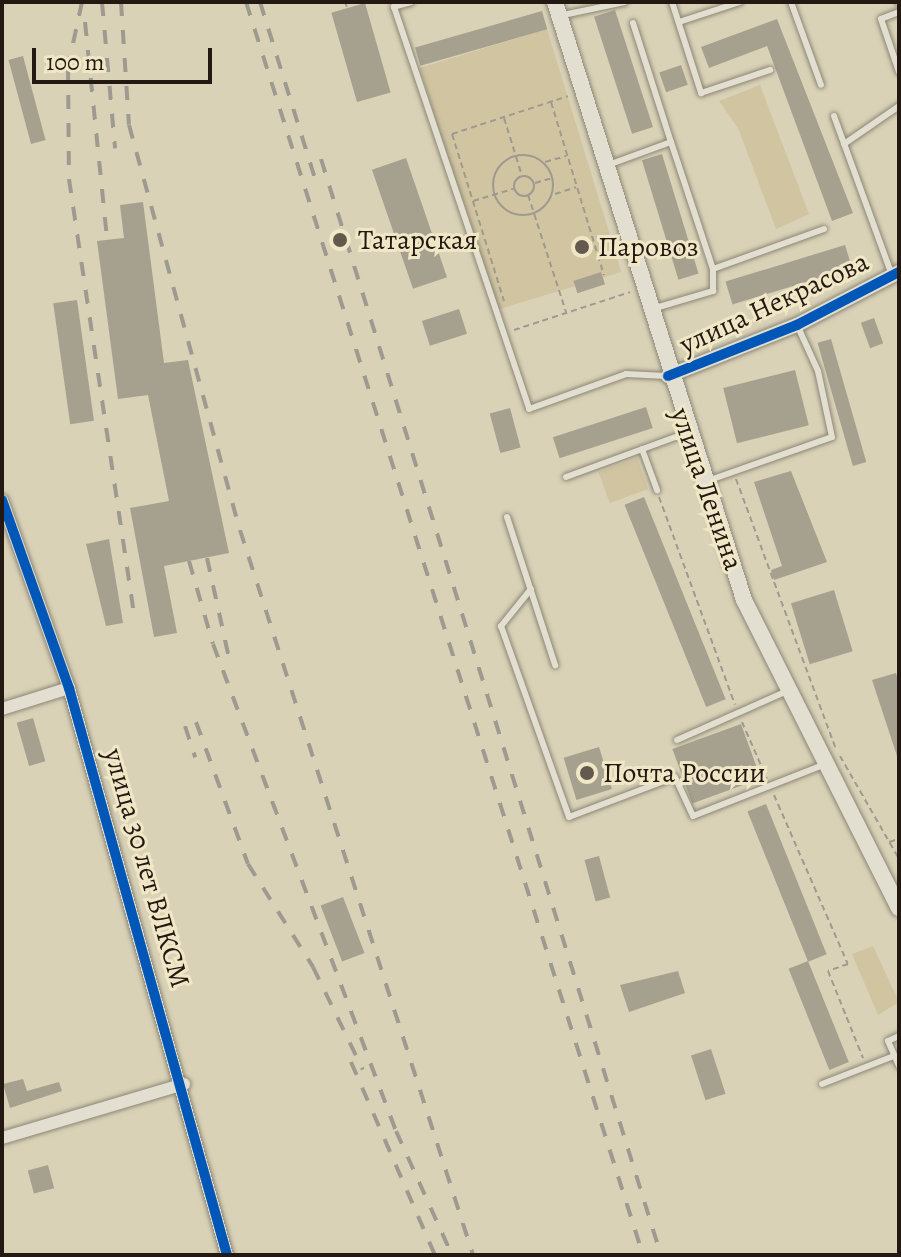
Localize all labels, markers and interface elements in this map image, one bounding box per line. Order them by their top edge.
scale bar [36,32,216,82]
text: 100 m [46,46,105,78]
place label: Татарская [358,223,477,257]
marker: Татарская [329,229,351,251]
place label: Паровоз [598,230,699,264]
marker: Паровоз [573,238,591,256]
street label: улица Некрасова [674,245,874,361]
street label: улица Ленина [664,403,750,575]
street label: улица 30 лет ВЛКСМ [97,744,197,992]
place label: Почта России [603,756,766,790]
marker: Почта России [578,764,596,782]

